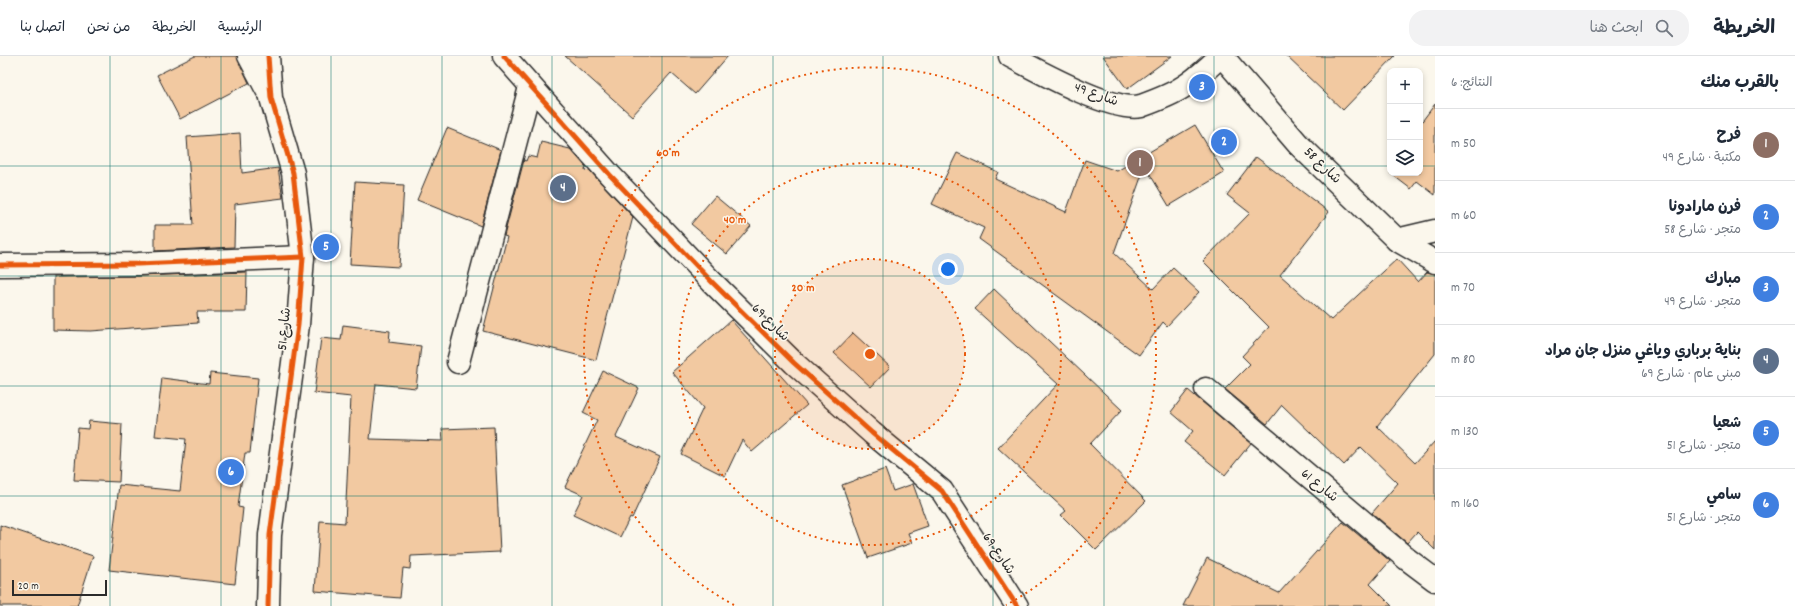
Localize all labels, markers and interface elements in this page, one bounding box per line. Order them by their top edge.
search box [1409,10,1689,46]
text: الخريطة [1713,16,1775,43]
icon: search [1653,17,1675,39]
text: اتصل بنا [20,18,65,38]
text: من نحن [87,18,130,38]
text: الخريطة [152,18,196,38]
text: الرئيسية [218,18,262,38]
text: ابحث هنا [1590,18,1643,40]
map controls [1387,68,1423,176]
button: + [1387,68,1423,104]
pin: 3 [1189,72,1215,102]
text: بالقرب منك [1701,72,1779,96]
text: النتائج: 6 [1451,74,1493,93]
street label: شارع 49 [1071,78,1121,112]
button: − [1387,104,1423,140]
text: فرح [1716,125,1741,147]
pin: 2 [1211,127,1237,157]
text: 50 m [1451,135,1476,154]
text: 1 [1765,135,1767,154]
button: layers [1387,140,1423,176]
street label: شارع 58 [1299,143,1345,189]
text: 60 m [656,145,680,162]
pin: 1 [1127,148,1153,178]
text: مكتبة · شارع 49 [1663,149,1741,168]
pin: 4 [550,173,576,203]
text: فرن مارادونا [1669,197,1741,219]
text: 60 m [1451,207,1476,226]
text: 2 [1763,207,1769,226]
text: 40 m [724,212,746,229]
text: متجر · شارع 58 [1664,221,1741,240]
pin: 5 [313,232,339,262]
your location [938,259,958,279]
text: مبارك [1705,269,1741,291]
text: 70 m [1451,279,1475,298]
text: 3 [1763,279,1769,298]
text: 20 m [792,280,814,297]
text: متجر · شارع 49 [1664,293,1741,312]
street label: شارع 69 [746,299,794,347]
street label: شارع 51 [273,307,297,351]
text: بناية برباري وياغي منزل جان مراد [1545,341,1741,363]
centre of rings [863,347,877,361]
text: 80 m [1451,351,1475,370]
text: 4 [1763,351,1769,370]
text: مبنى عام · شارع 69 [1641,365,1741,384]
text: شعيا [1713,413,1741,435]
text: 130 m [1451,423,1479,442]
text: 5 [1763,423,1769,442]
text: متجر · شارع 51 [1667,437,1741,456]
pin: 6 [218,457,244,487]
street label: شارع 61 [1296,464,1342,508]
text: سامي [1706,485,1741,507]
text: 160 m [1451,495,1479,514]
text: 6 [1763,495,1769,514]
text: متجر · شارع 51 [1667,509,1741,528]
street label: شارع 69 [977,529,1019,579]
scale bar [12,578,107,597]
text: 20 m [18,579,39,595]

